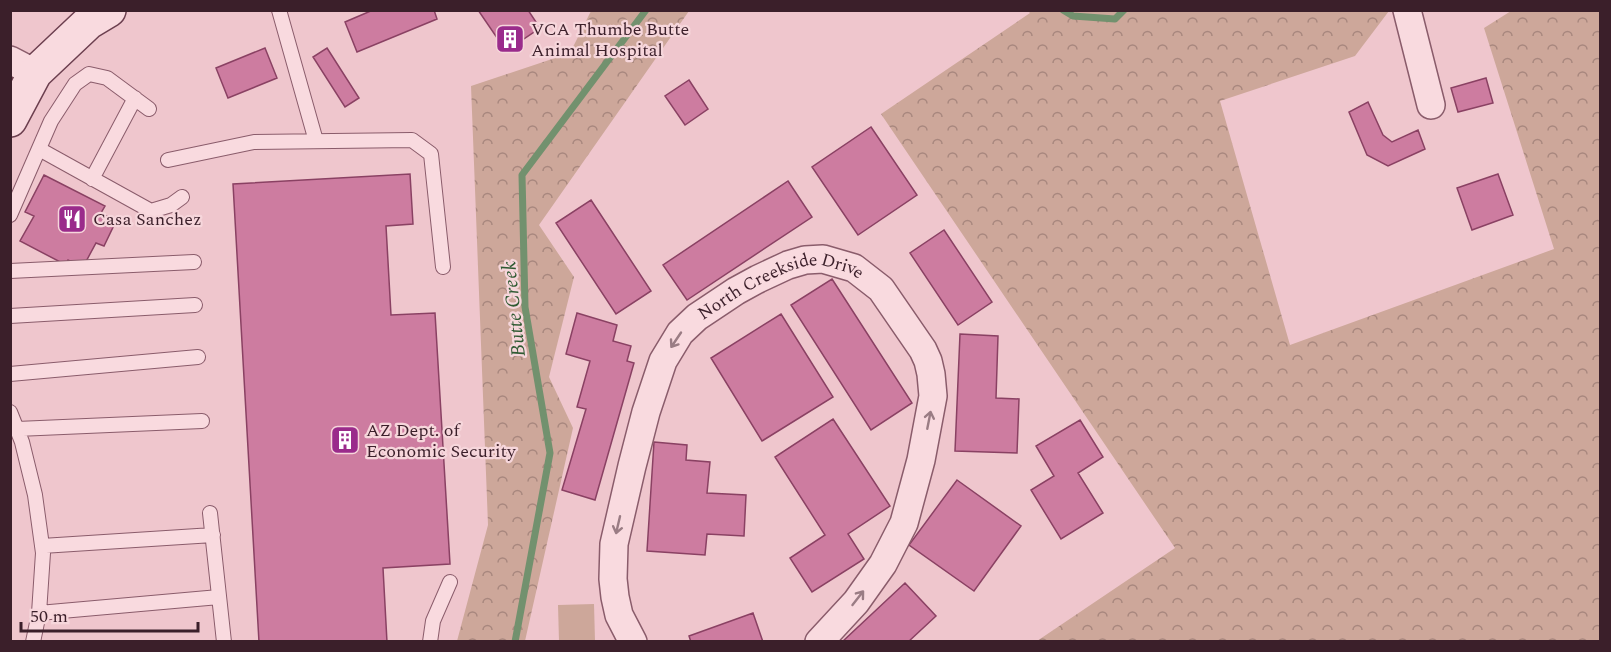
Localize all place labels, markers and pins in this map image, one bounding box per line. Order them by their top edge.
place label: VCA Thumbe Butte Animal Hospital [531,16,689,64]
building icon: VCA Thumbe Butte Animal Hospital [494,23,526,55]
restaurant icon: Casa Sanchez [56,203,88,235]
place label: Casa Sanchez [93,206,202,233]
place label: AZ Dept. of Economic Security [366,417,517,465]
building icon: AZ Dept. of Economic Security [329,424,361,456]

